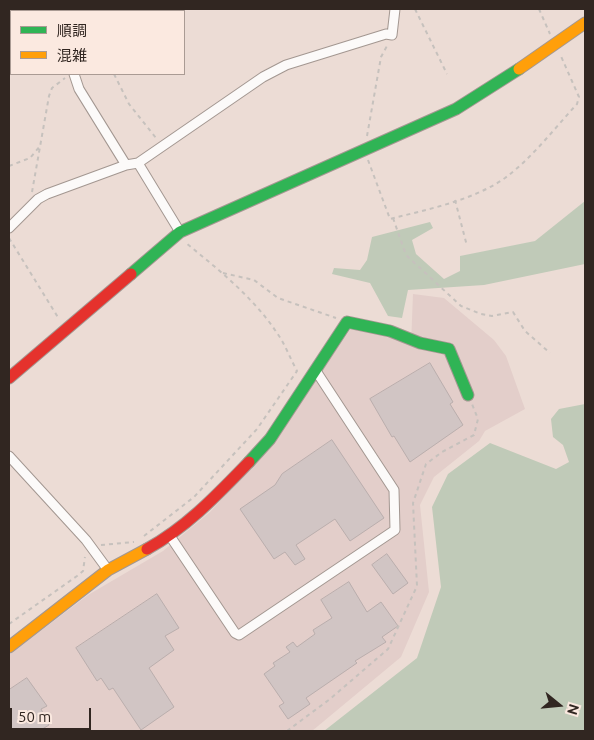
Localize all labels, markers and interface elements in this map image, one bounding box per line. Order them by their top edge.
legend [10,10,185,75]
text: 順調 [57,22,87,39]
text: 混雑 [57,47,87,64]
north arrow [534,680,584,730]
scale bar [12,698,94,730]
text: N [564,702,583,717]
text: 50 m [18,708,51,725]

